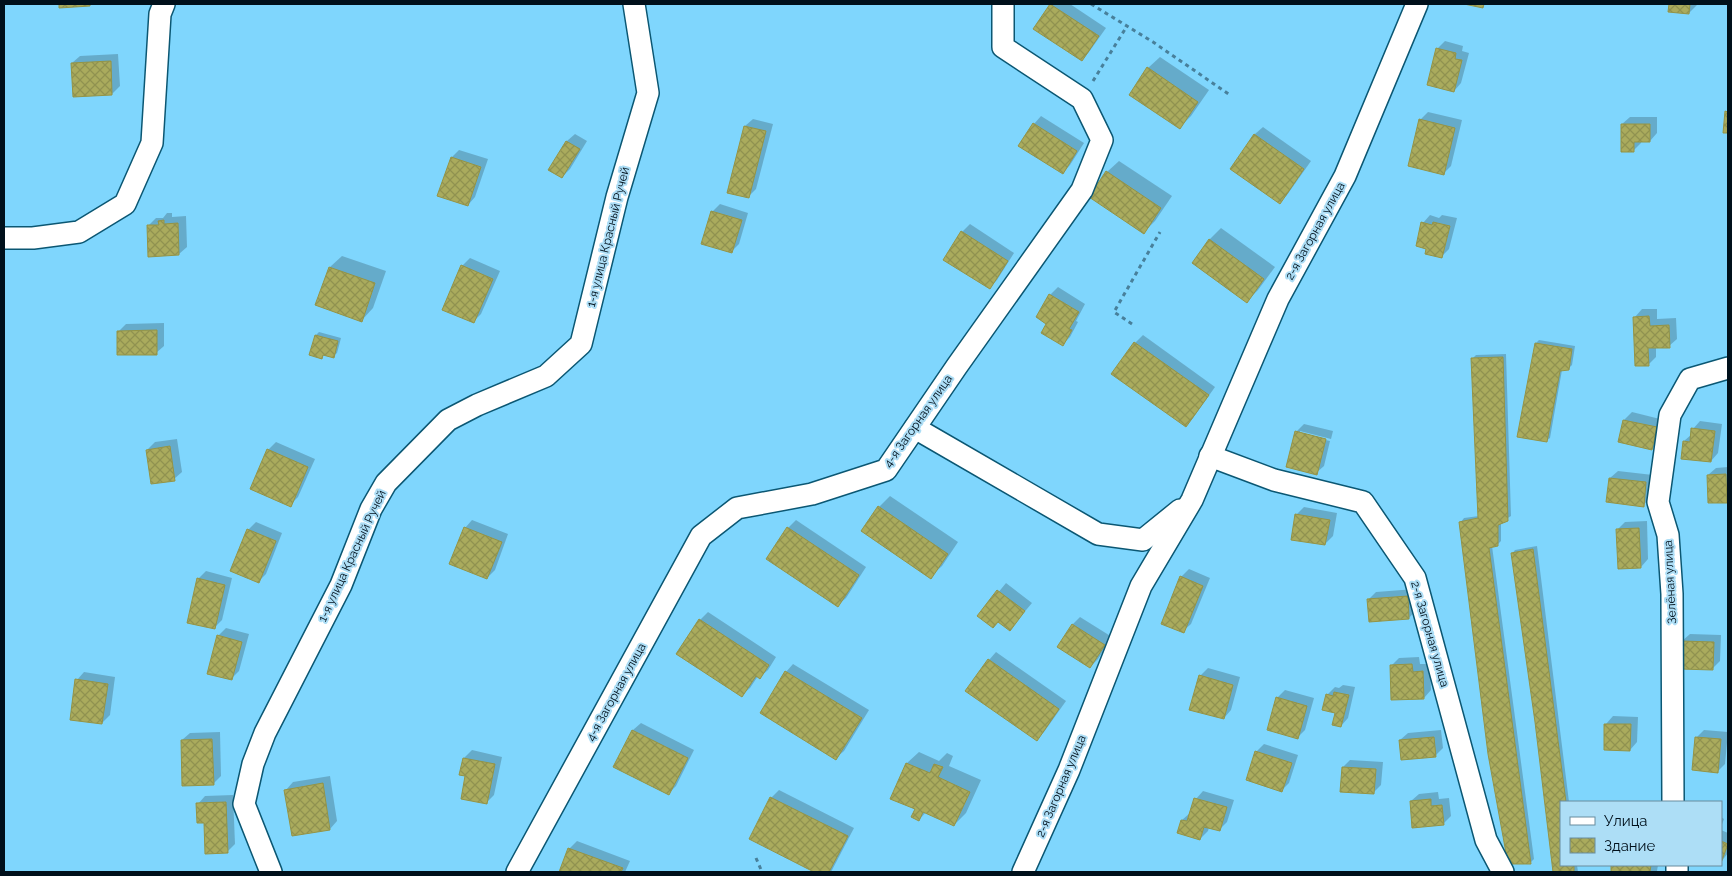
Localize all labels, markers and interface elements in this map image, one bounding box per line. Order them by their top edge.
street label: 1-я улица Красный Ручей [584,166,632,308]
street label: 2-я Загорная улица [1282,180,1348,282]
street label: 4-я Загорная улица [881,372,955,470]
street label: 1-я улица Красный Ручей [315,488,389,624]
street label: Зелёная улица [1661,540,1679,624]
street label: 2-я Загорная улица [1408,579,1452,689]
street label: 4-я Загорная улица [583,641,649,743]
street label: 2-я Загорная улица [1033,733,1089,839]
legend [1560,801,1722,866]
text: Улица [1604,812,1648,830]
text: Здание [1604,837,1656,855]

